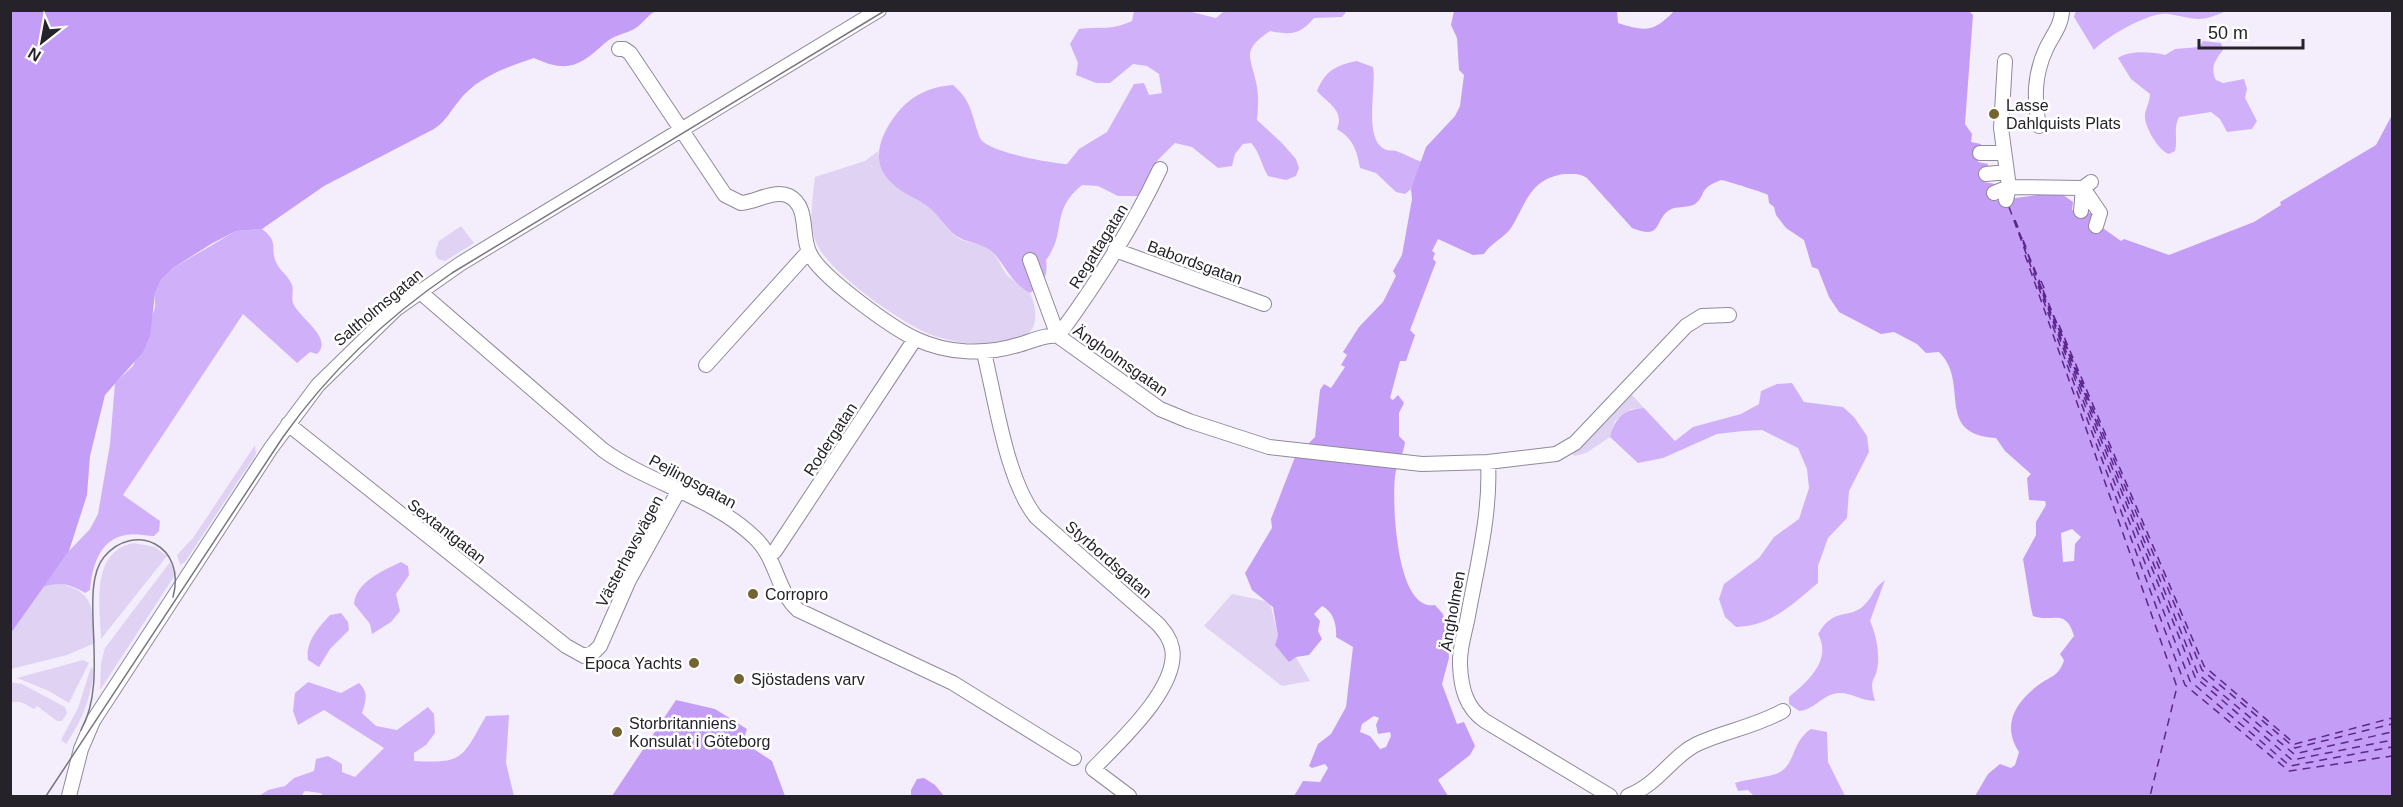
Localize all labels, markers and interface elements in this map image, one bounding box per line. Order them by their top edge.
north arrow [12,12,72,72]
scale bar [2199,12,2302,50]
text: 50 m [2208,23,2248,43]
text: N [25,44,44,65]
place label: Lasse Dahlquists Plats [2006,97,2121,132]
marker: Lasse Dahlquists Plats [1987,107,2001,121]
street label: Regattagatan [1066,201,1131,292]
street label: Babordsgatan [1145,237,1245,287]
street label: Saltholmsgatan [331,265,426,349]
street label: Ängholmsgatan [1070,322,1171,399]
street label: Rodergatan [801,400,860,479]
street label: Pejlingsgatan [646,451,739,511]
street label: Västerhavsvägen [593,493,666,610]
street label: Sextantgatan [404,496,489,567]
street label: Styrbordsgatan [1062,517,1155,601]
street label: Ängholmen [1437,570,1468,652]
place label: Corropro [765,586,828,603]
marker: Corropro [746,587,760,601]
place label: Epoca Yachts [585,655,682,672]
marker: Epoca Yachts [687,656,701,670]
place label: Sjöstadens varv [751,671,865,688]
marker: Sjöstadens varv [732,672,746,686]
place label: Storbritanniens Konsulat i Göteborg [629,715,770,750]
marker: Storbritanniens Konsulat i Göteborg [610,725,624,739]

